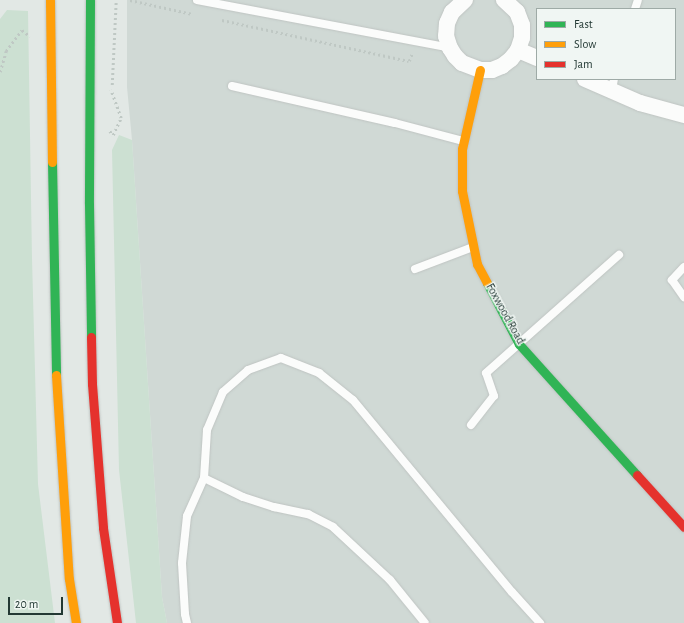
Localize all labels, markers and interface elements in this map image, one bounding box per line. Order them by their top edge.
legend [536,8,676,80]
text: Fast [574,18,593,30]
text: Slow [574,38,596,50]
text: Jam [574,58,593,70]
street label: Foxwood Road [482,281,528,347]
scale bar [10,589,65,615]
text: 20 m [15,598,38,610]

